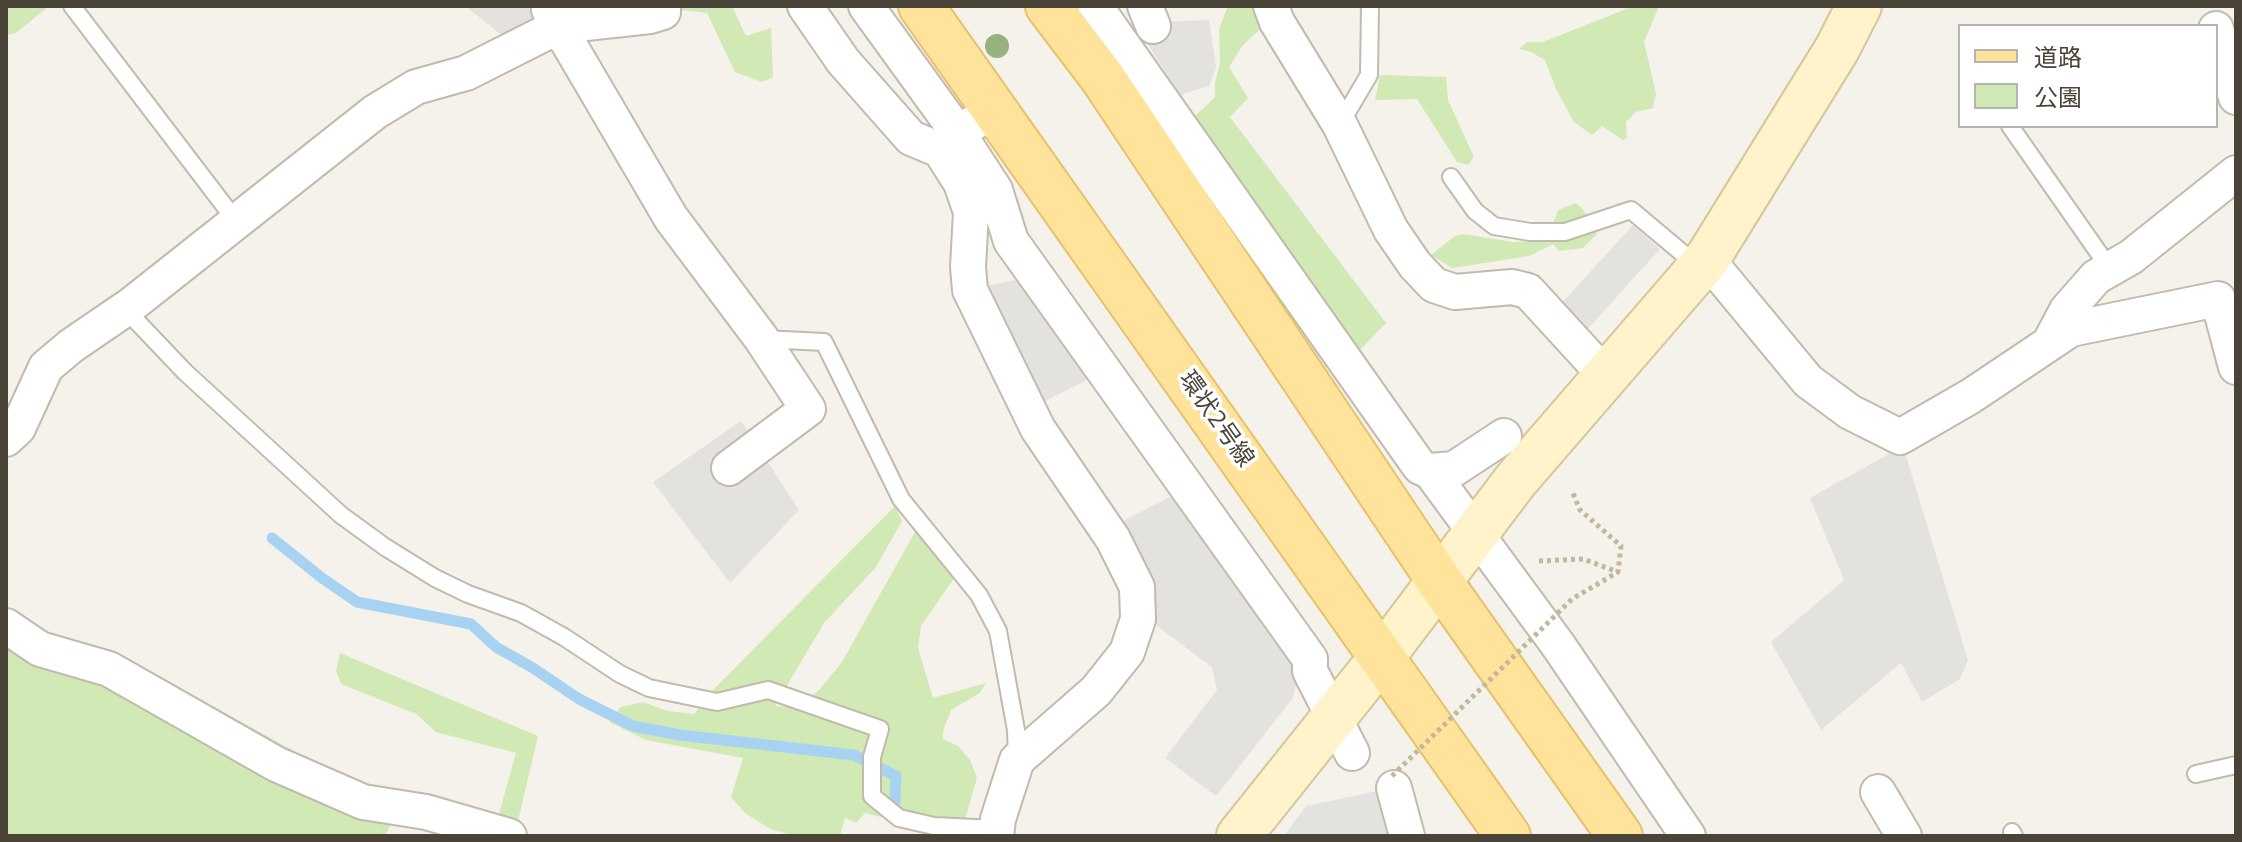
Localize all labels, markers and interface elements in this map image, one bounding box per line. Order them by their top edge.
legend [1958,24,2218,128]
text: 道路 [2034,42,2082,74]
text: 公園 [2034,82,2082,114]
street label: 環状2号線 [1172,367,1258,473]

